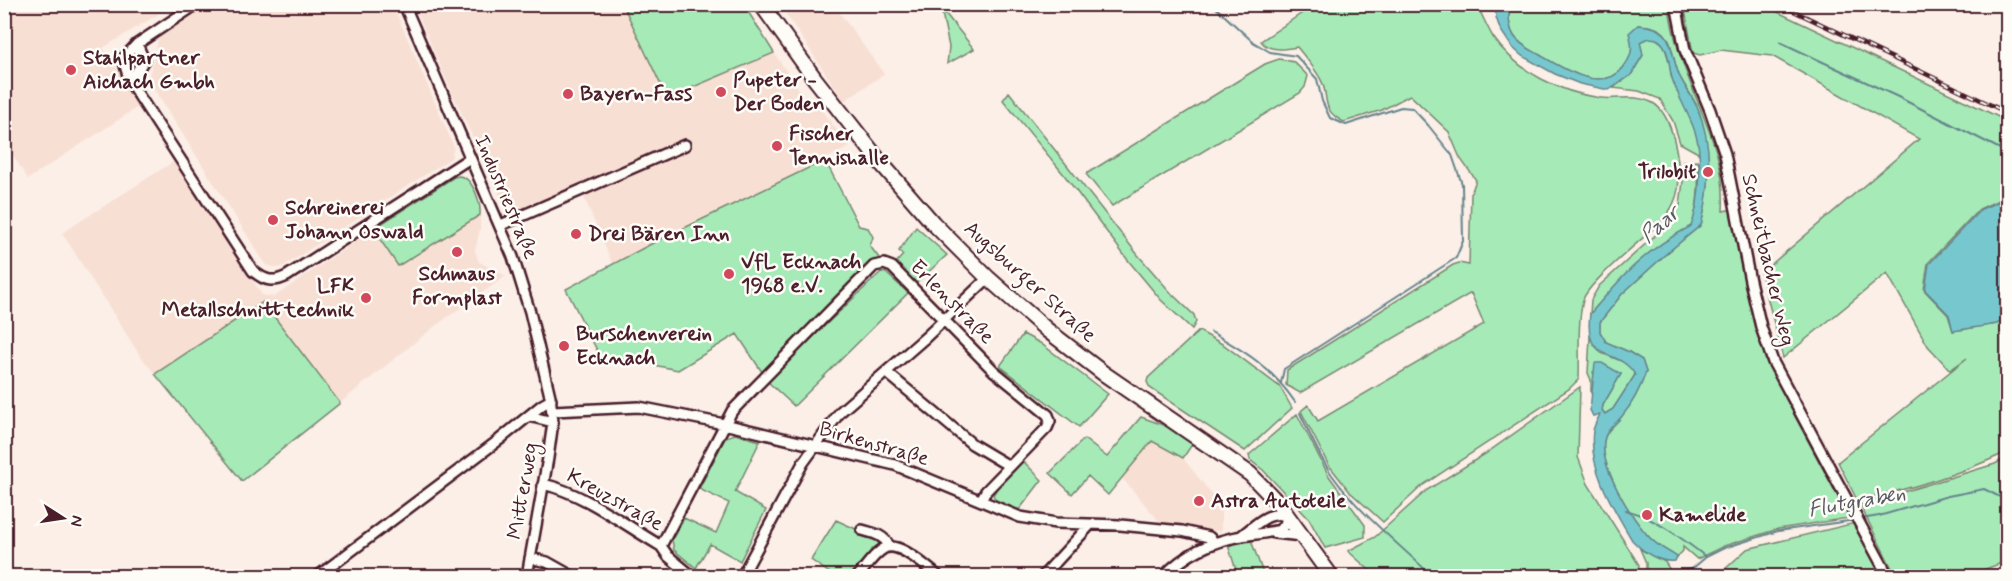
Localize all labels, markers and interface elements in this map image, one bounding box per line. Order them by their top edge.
place label: Stahlpartner Aichach Gmbh [83,44,215,96]
marker: Stahlpartner Aichach Gmbh [64,63,78,77]
place label: Pupeter - Der Boden [733,66,825,118]
place label: Bayern-Fass [580,80,693,108]
marker: Pupeter - Der Boden [714,85,728,99]
marker: Bayern-Fass [561,87,575,101]
place label: Fischer Tennishalle [789,120,889,172]
street label: Industriestraße [467,131,545,263]
marker: Fischer Tennishalle [770,139,784,153]
place label: Trilobit [1638,158,1696,186]
marker: Trilobit [1701,165,1715,179]
street label: Schneitbacher Weg [1734,171,1801,349]
place label: Schreinerei Johann Oswald [285,194,424,246]
water label: Paar [1634,198,1688,250]
marker: Schreinerei Johann Oswald [266,213,280,227]
street label: Augsburger Straße [956,215,1102,351]
place label: Drei Bären Inn [588,220,730,248]
marker: Drei Bären Inn [569,227,583,241]
marker: Schmaus Formplast [450,245,464,259]
place label: VfL Ecknach 1968 e.V. [741,248,862,300]
street label: Erlenstraße [904,254,1000,350]
place label: Schmaus Formplast [412,260,503,312]
marker: VfL Ecknach 1968 e.V. [722,267,736,281]
place label: LFK Metallschnitttechnik [162,272,354,324]
marker: LFK Metallschnitttechnik [359,291,373,305]
place label: Burschenverein Ecknach [576,320,712,372]
marker: Burschenverein Ecknach [557,339,571,353]
street label: Birkenstraße [816,415,932,473]
street label: Mitterweg [501,440,546,542]
street label: Kreuzstraße [562,462,668,538]
water label: Flutgraben [1806,480,1908,525]
place label: Astra Autoteile [1211,487,1347,515]
north arrow [33,488,93,548]
marker: Astra Autoteile [1192,494,1206,508]
place label: Kamelide [1659,501,1747,529]
marker: Kamelide [1640,508,1654,522]
text: N [65,513,88,528]

